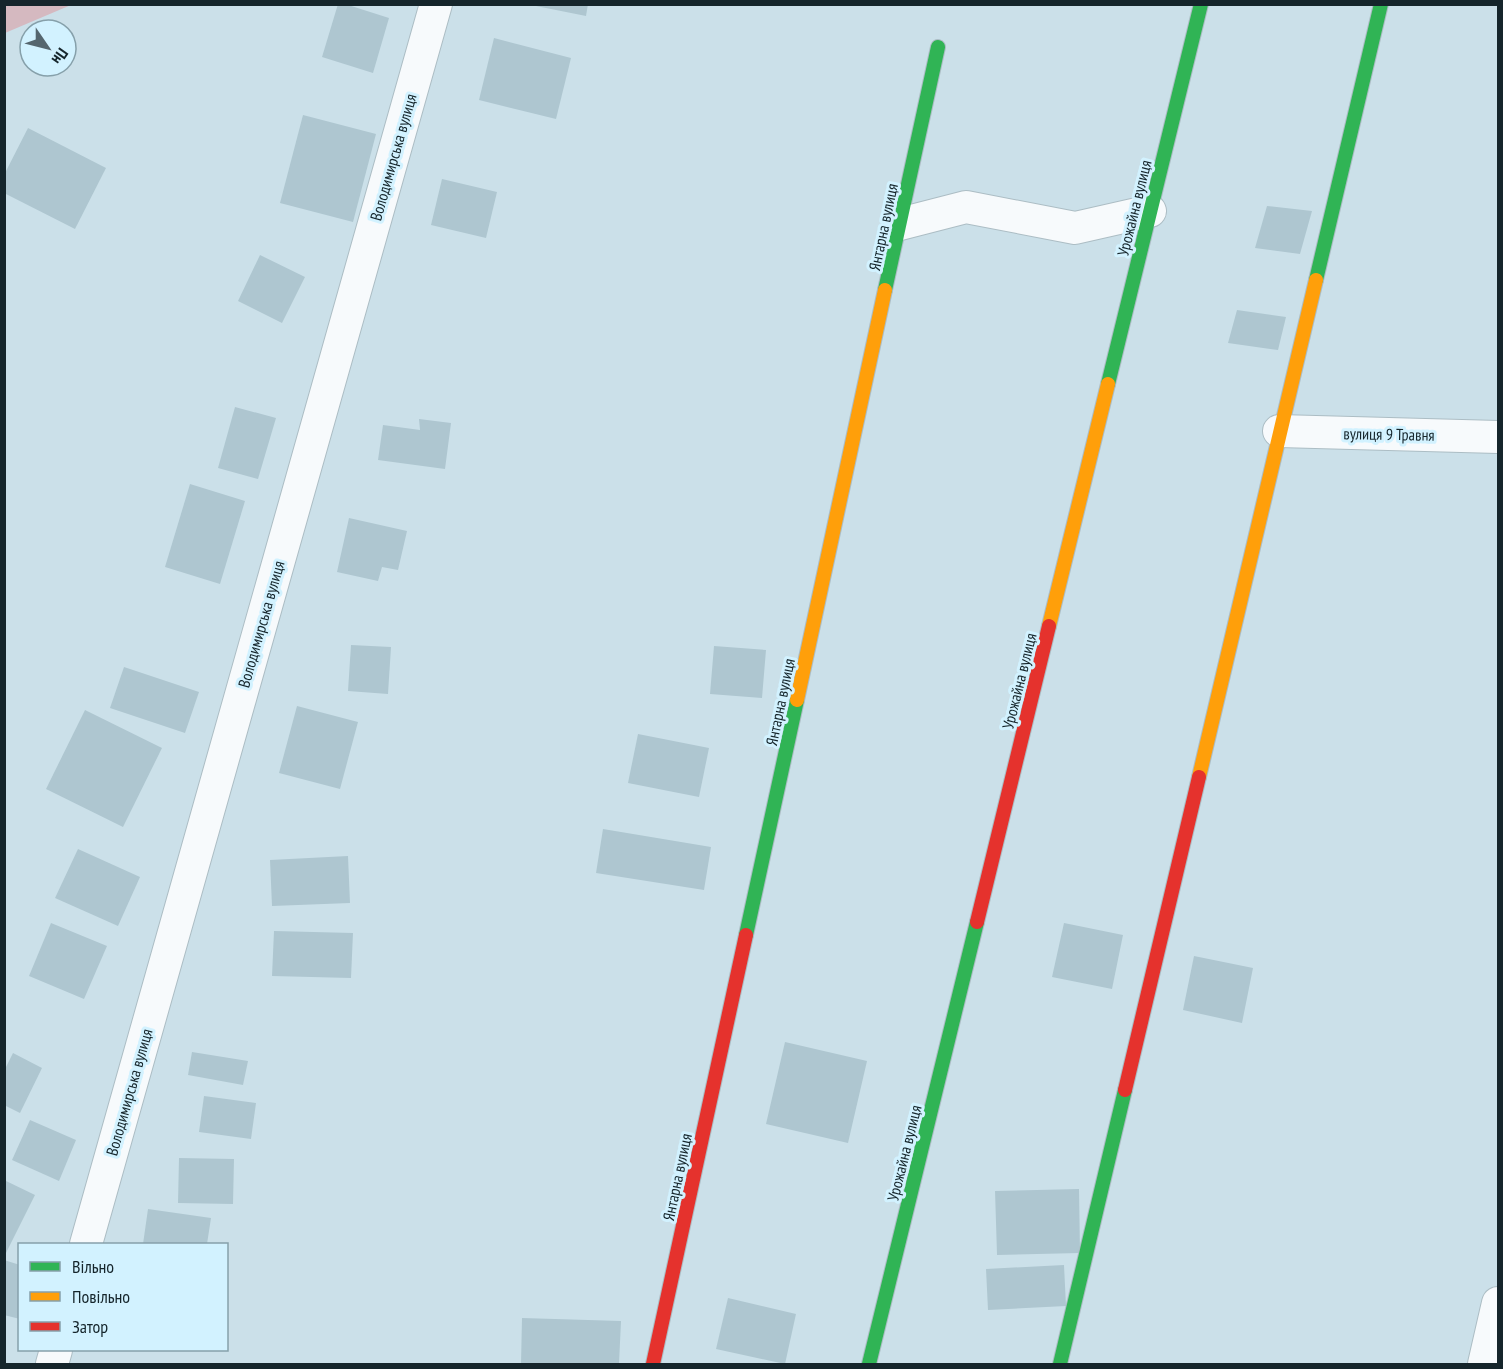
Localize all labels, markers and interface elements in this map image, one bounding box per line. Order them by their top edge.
north arrow [18,18,78,78]
text: Пн [48,45,73,69]
street label: Володимирська вулиця [365,91,421,223]
street label: Урожайна вулиця [1112,158,1156,258]
street label: Янтарна вулиця [864,182,902,272]
street label: вулиця 9 Травня [1343,423,1435,445]
street label: Володимирська вулиця [233,558,289,690]
street label: Урожайна вулиця [997,631,1041,731]
street label: Янтарна вулиця [761,657,799,747]
street label: Володимирська вулиця [101,1026,157,1158]
street label: Урожайна вулиця [882,1103,926,1203]
street label: Янтарна вулиця [658,1132,696,1222]
legend [18,1243,228,1351]
text: Вільно [72,1255,114,1278]
text: Повільно [72,1285,130,1308]
text: Затор [72,1315,108,1338]

